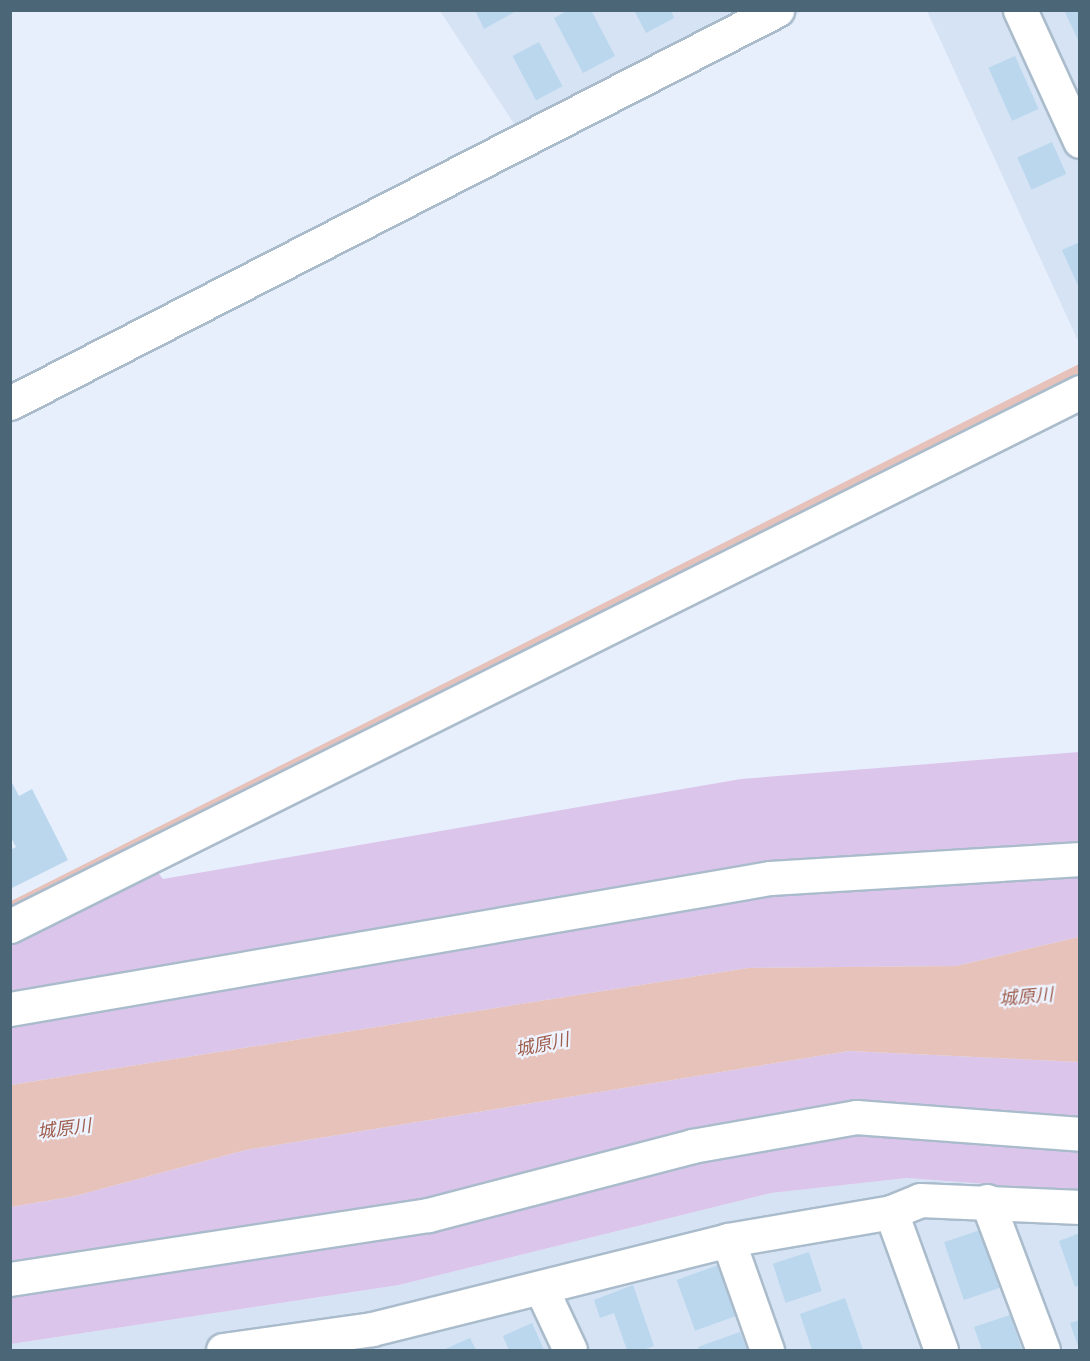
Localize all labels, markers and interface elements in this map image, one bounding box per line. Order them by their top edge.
water label: 城原川 [998,983,1054,1009]
water label: 城原川 [513,1028,571,1060]
water label: 城原川 [36,1114,92,1142]

